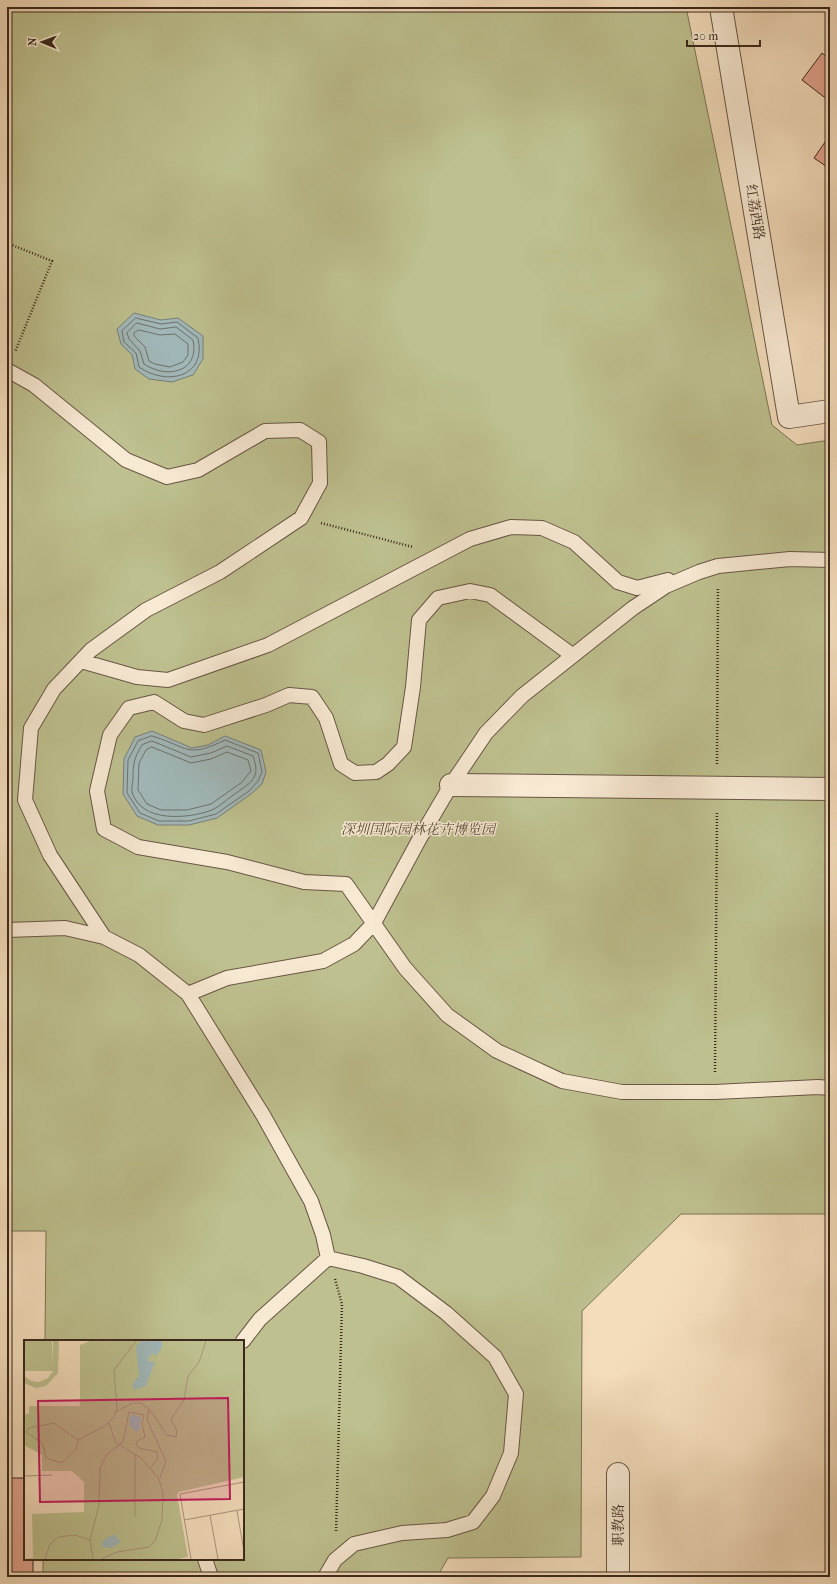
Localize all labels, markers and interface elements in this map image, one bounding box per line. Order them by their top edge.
north arrow [22,22,62,62]
scale bar [687,22,760,48]
text: 20 m [693,29,718,43]
text: N [26,37,39,46]
street label: 红荔西路 [742,183,768,241]
park label: 深圳国际园林花卉博览园 [341,821,497,838]
inset map [24,1340,244,1560]
street label: 职教路 [610,1504,627,1546]

